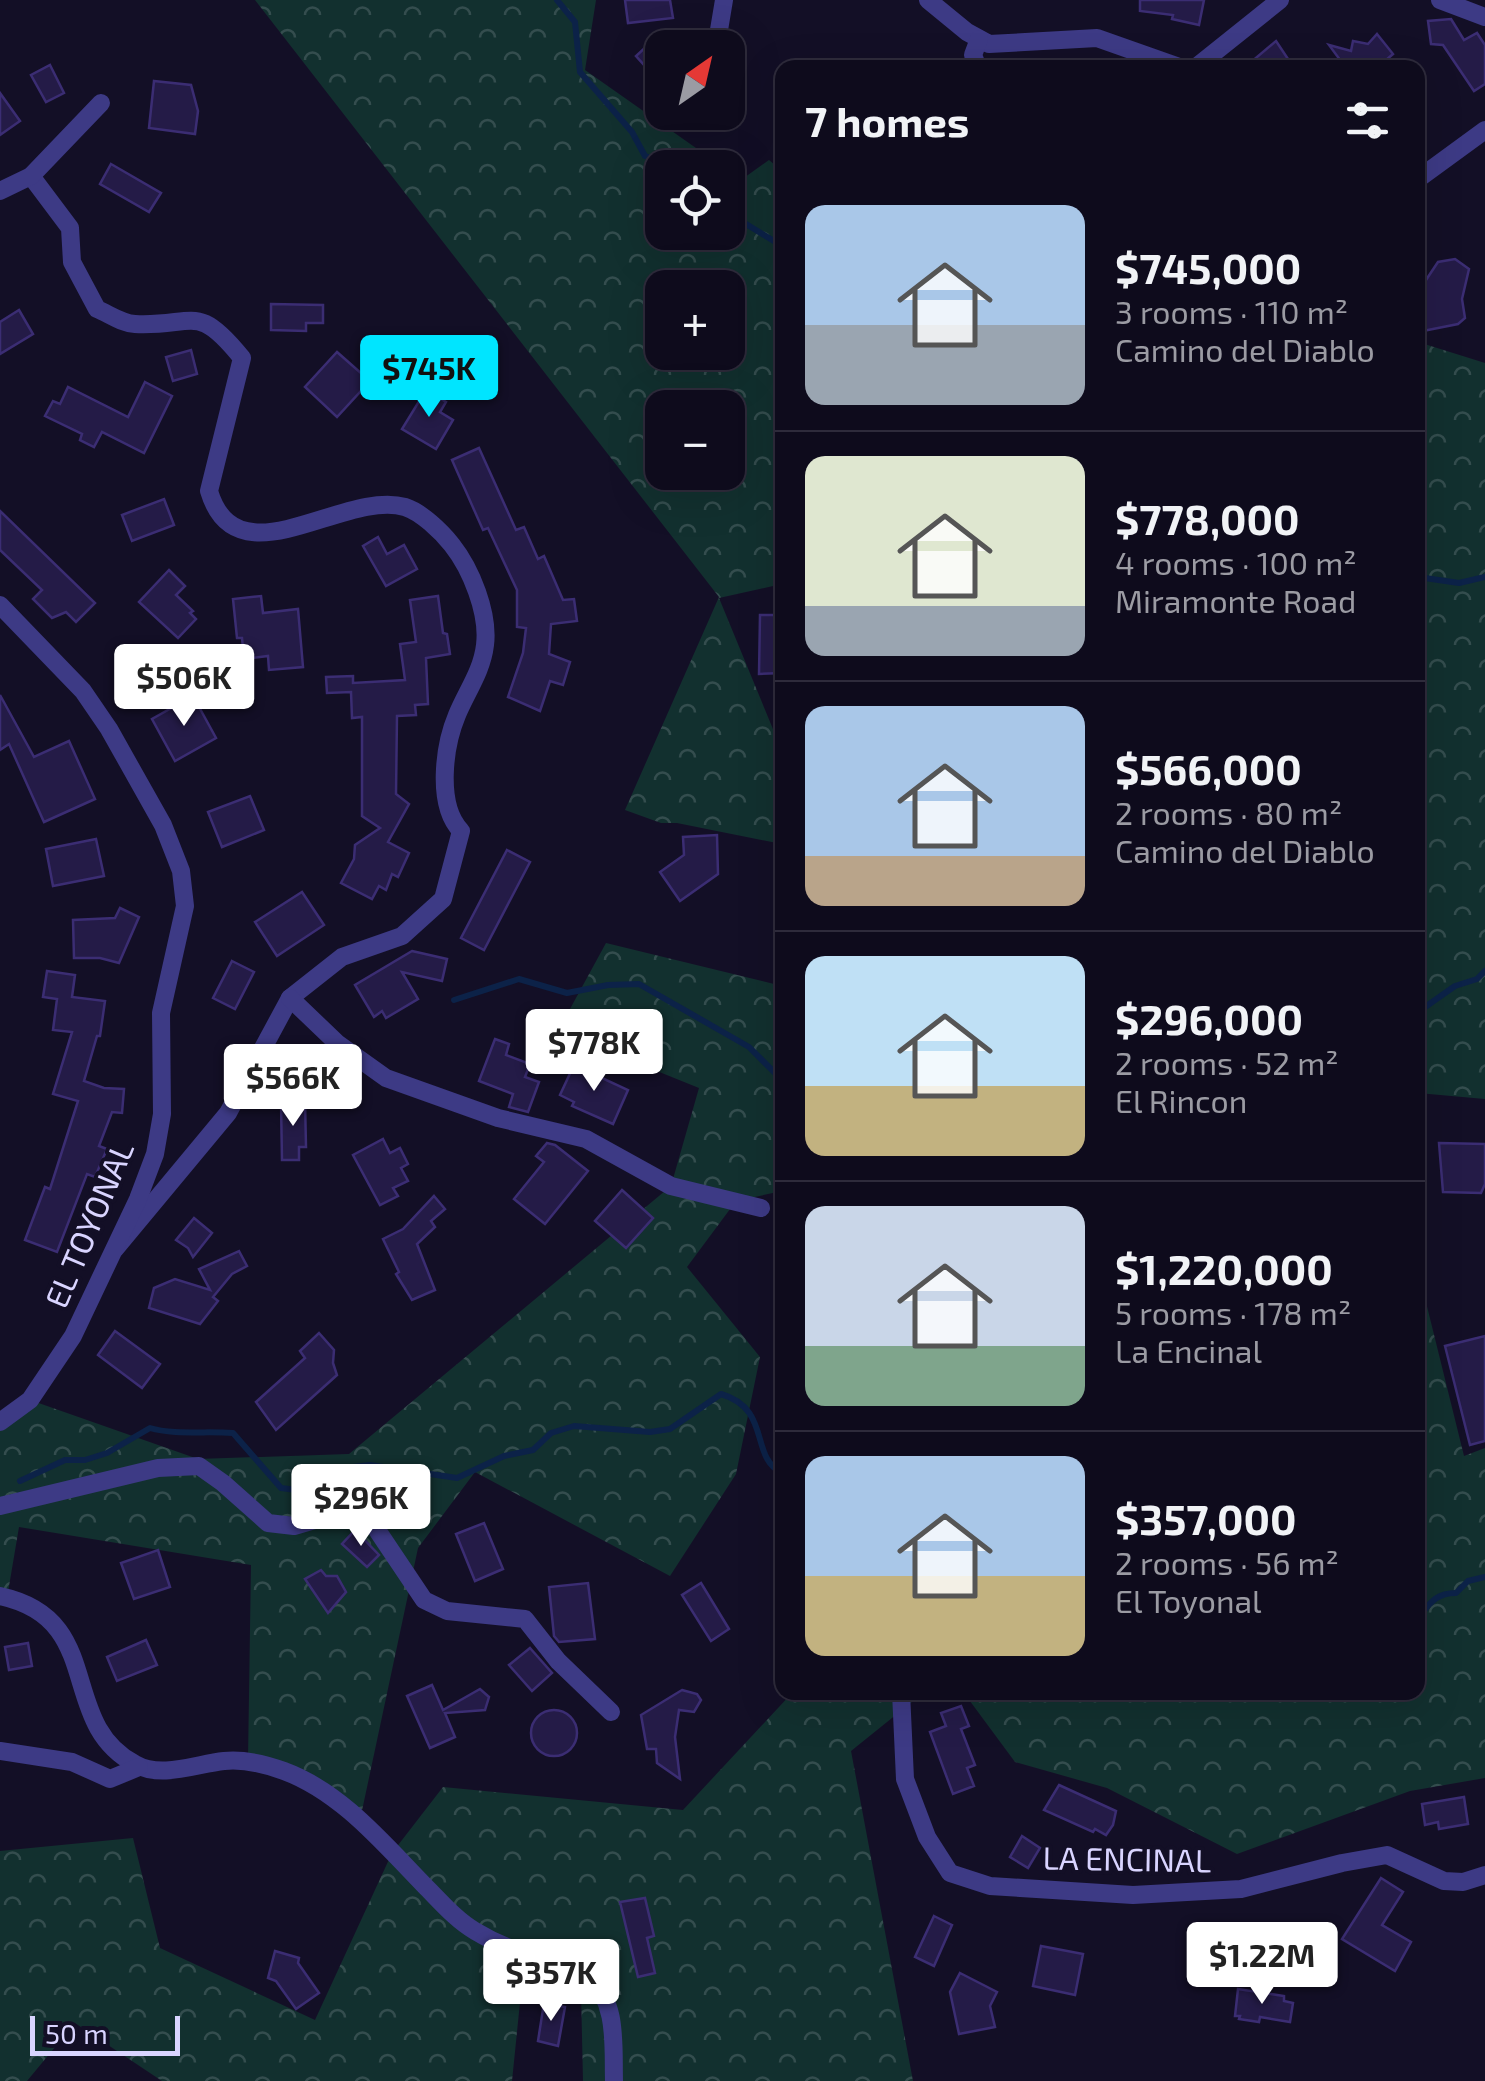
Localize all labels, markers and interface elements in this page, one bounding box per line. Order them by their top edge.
north arrow [645,30,745,130]
map controls [645,30,745,490]
icon: filters [1340,93,1395,148]
text: 7 homes [805,95,969,145]
button: locate [645,150,745,250]
text: $745,000 [1115,242,1301,292]
icon: home [885,245,1005,365]
button: + [645,270,745,370]
text: 3 rooms · 110 m² [1115,292,1348,330]
text: Camino del Diablo [1115,330,1375,368]
pin: $745K [359,335,499,420]
text: $745K [382,348,476,386]
button: − [645,390,745,490]
text: $778,000 [1115,493,1300,543]
icon: home [885,496,1005,616]
text: 4 rooms · 100 m² [1115,543,1356,581]
text: Miramonte Road [1115,581,1356,619]
pin: $506K [114,644,254,729]
text: $506K [136,657,232,695]
text: $566,000 [1115,743,1302,793]
icon: home [885,746,1005,866]
text: 2 rooms · 80 m² [1115,793,1342,831]
text: Camino del Diablo [1115,831,1375,869]
text: $296,000 [1115,993,1303,1043]
icon: home [885,996,1005,1116]
pin: $778K [524,1009,664,1094]
text: $778K [548,1022,640,1060]
text: 2 rooms · 52 m² [1115,1043,1339,1081]
pin: $566K [223,1044,363,1129]
text: $566K [246,1057,340,1095]
text: El Rincon [1115,1081,1247,1119]
street label: EL TOYONAL [36,1135,140,1313]
text: $1,220,000 [1115,1243,1333,1293]
icon: home [885,1246,1005,1366]
text: 5 rooms · 178 m² [1115,1293,1351,1331]
text: La Encinal [1115,1331,1262,1369]
pin: $296K [291,1464,431,1549]
text: $296K [313,1477,409,1515]
text: $357,000 [1115,1493,1296,1543]
icon: home [885,1496,1005,1616]
text: 2 rooms · 56 m² [1115,1543,1339,1581]
text: El Toyonal [1115,1581,1262,1619]
street label: LA ENCINAL [1042,1838,1212,1878]
pin: $1.22M [1181,1922,1343,2007]
text: $1.22M [1209,1935,1315,1973]
pin: $357K [481,1939,621,2024]
text: $357K [505,1952,597,1990]
scale bar [30,2011,180,2056]
text: 50 m [45,2016,108,2050]

